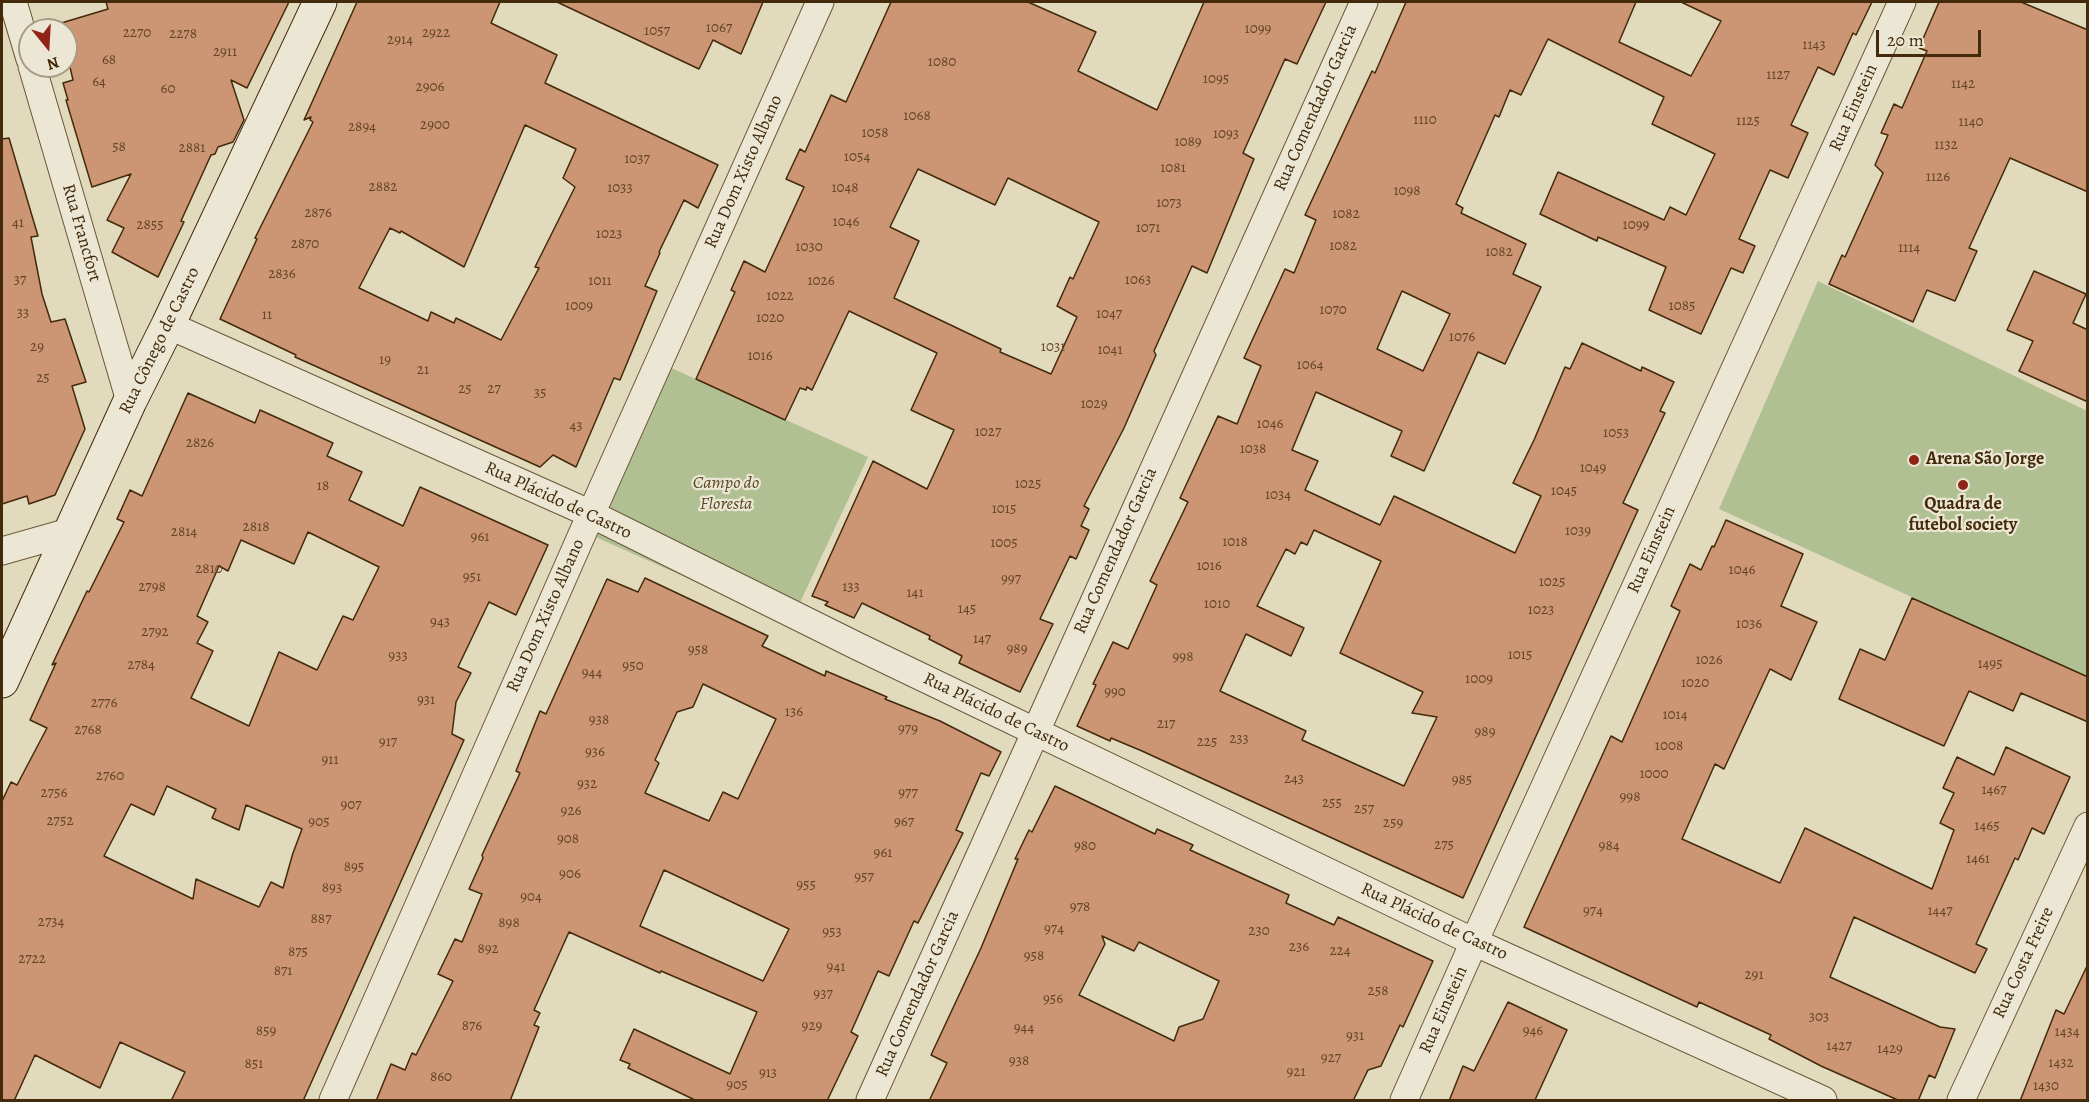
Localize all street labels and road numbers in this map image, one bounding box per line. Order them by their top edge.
street label: Rua Comendador Garcia [1270,21,1362,195]
street label: Rua Einstein [1825,61,1883,155]
street label: Rua Dom Xisto Albano [700,92,788,252]
street label: Rua Francfort [57,181,105,285]
street label: Rua Cônego de Castro [115,264,205,418]
street label: Rua Plácido de Castro [481,457,635,545]
street label: Rua Comendador Garcia [1070,464,1162,638]
street label: Rua Einstein [1623,503,1681,597]
street label: Rua Dom Xisto Albano [502,536,590,696]
street label: Rua Plácido de Castro [920,668,1072,758]
street label: Rua Plácido de Castro [1357,878,1511,966]
street label: Rua Costa Freire [1989,904,2059,1022]
street label: Rua Comendador Garcia [872,907,964,1081]
street label: Rua Einstein [1415,963,1473,1057]

